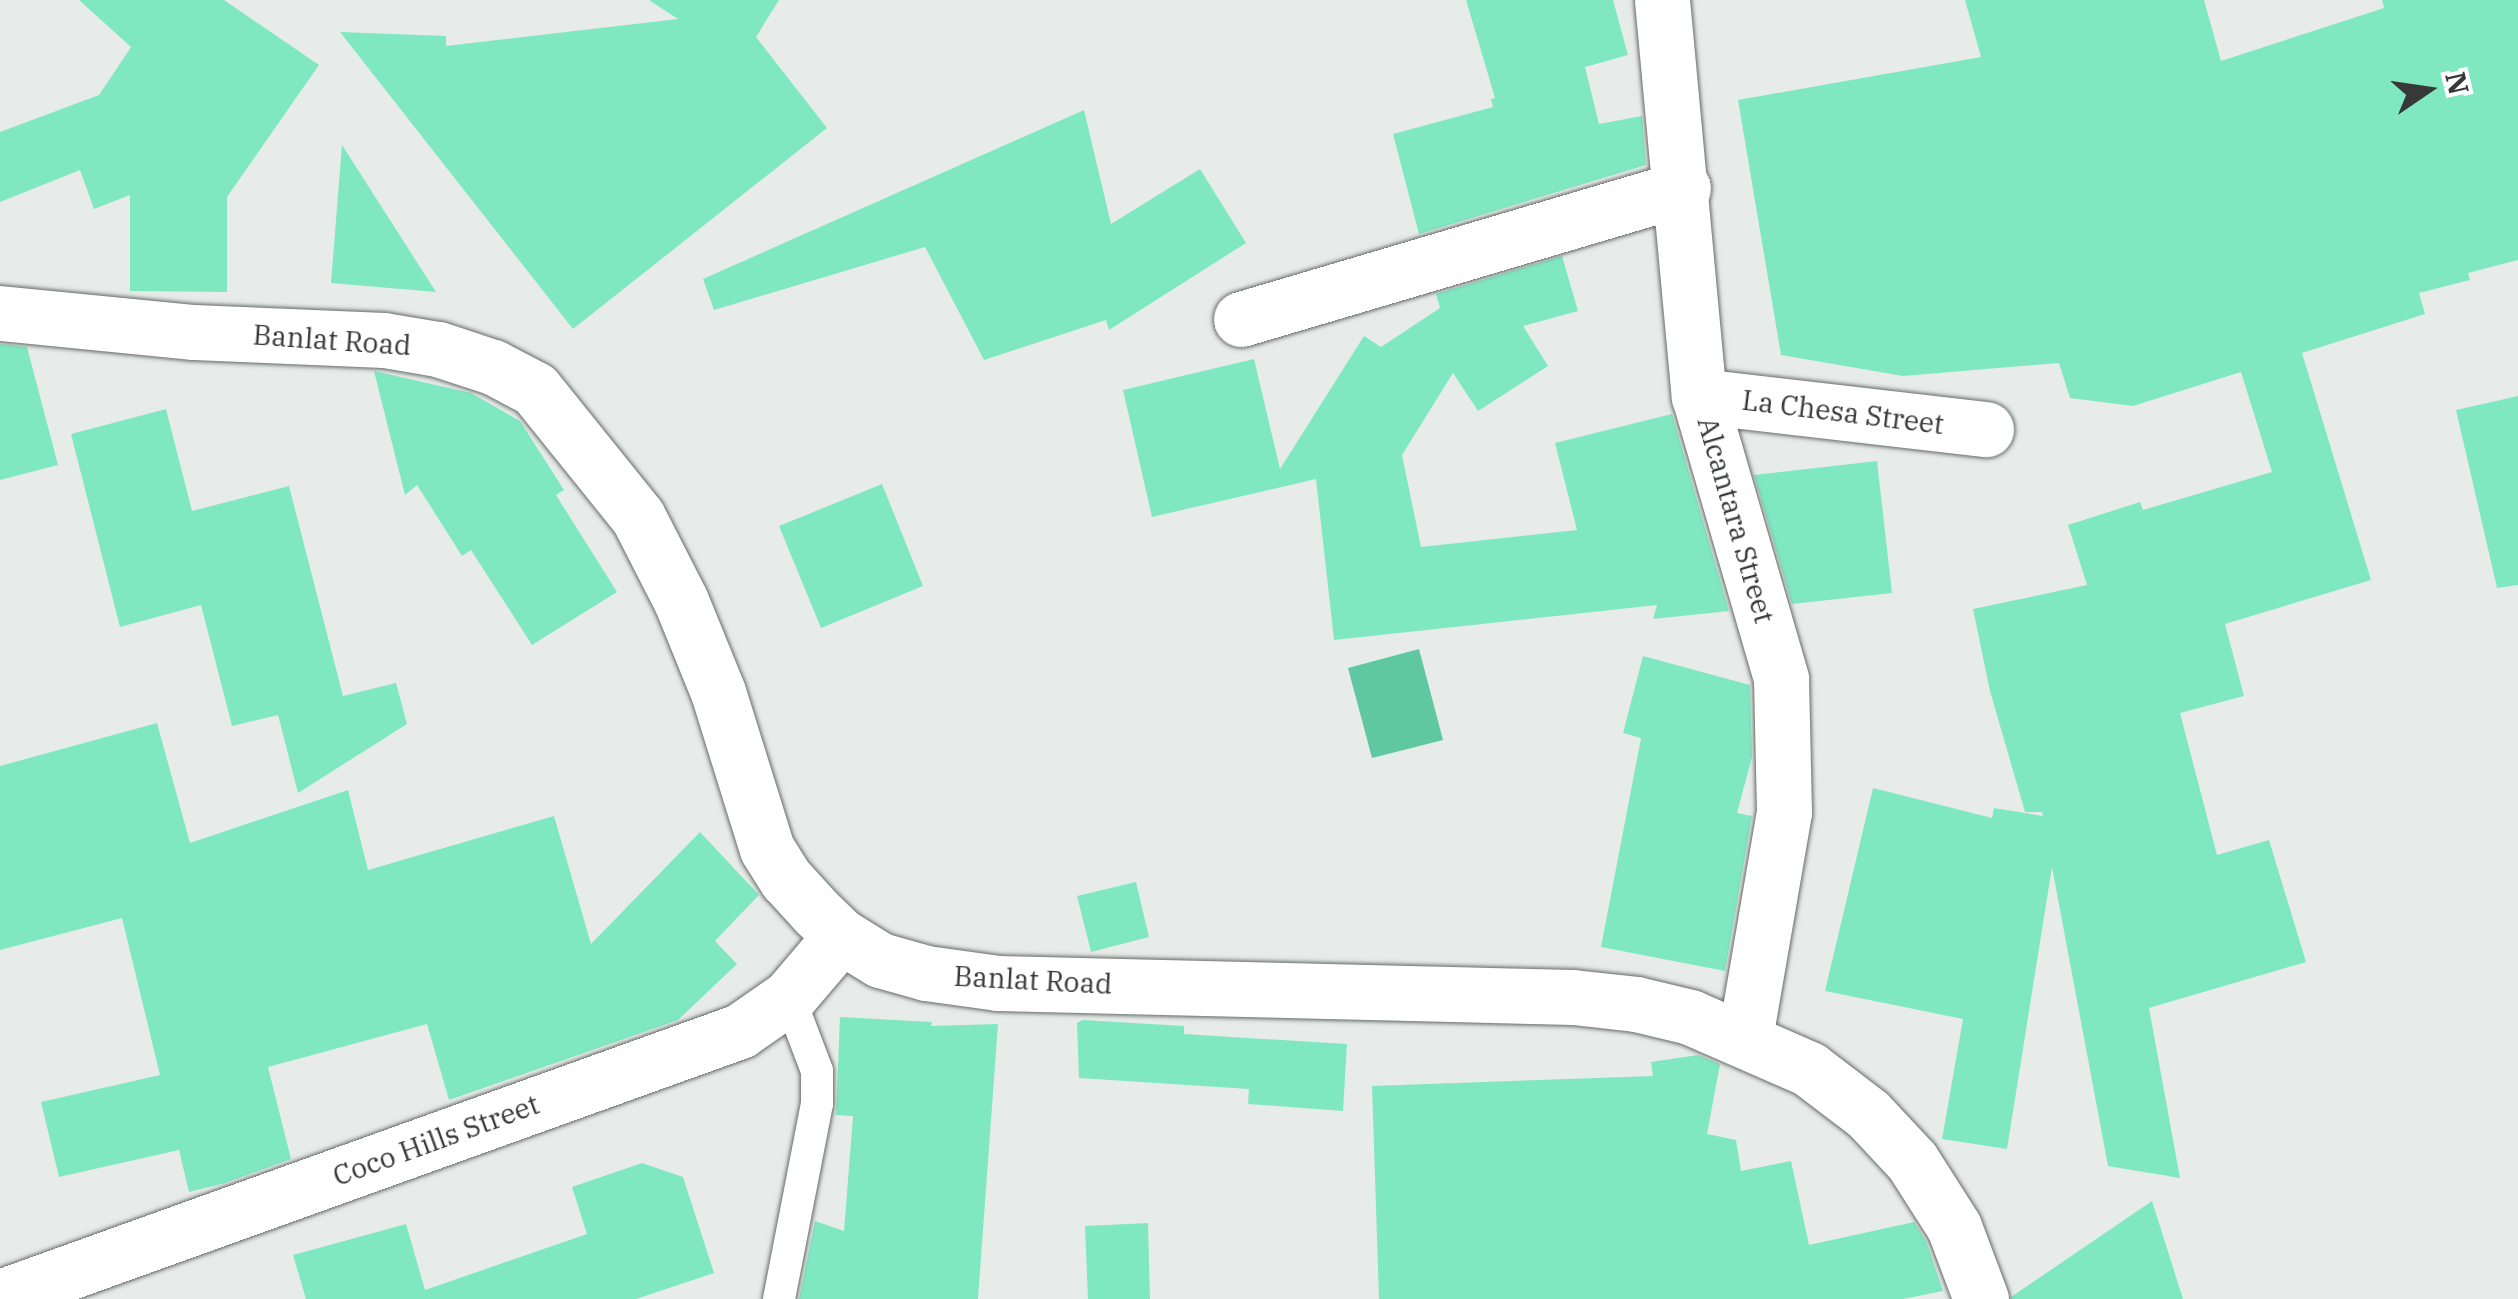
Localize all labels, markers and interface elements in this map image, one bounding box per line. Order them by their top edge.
north arrow [2378,40,2478,140]
text: N [2437,68,2478,98]
street label: Banlat Road [252,318,412,362]
street label: La Chesa Street [1740,383,1946,441]
street label: Alcantara Street [1691,413,1781,627]
street label: Banlat Road [953,959,1113,1001]
street label: Coco Hills Street [328,1087,544,1193]

